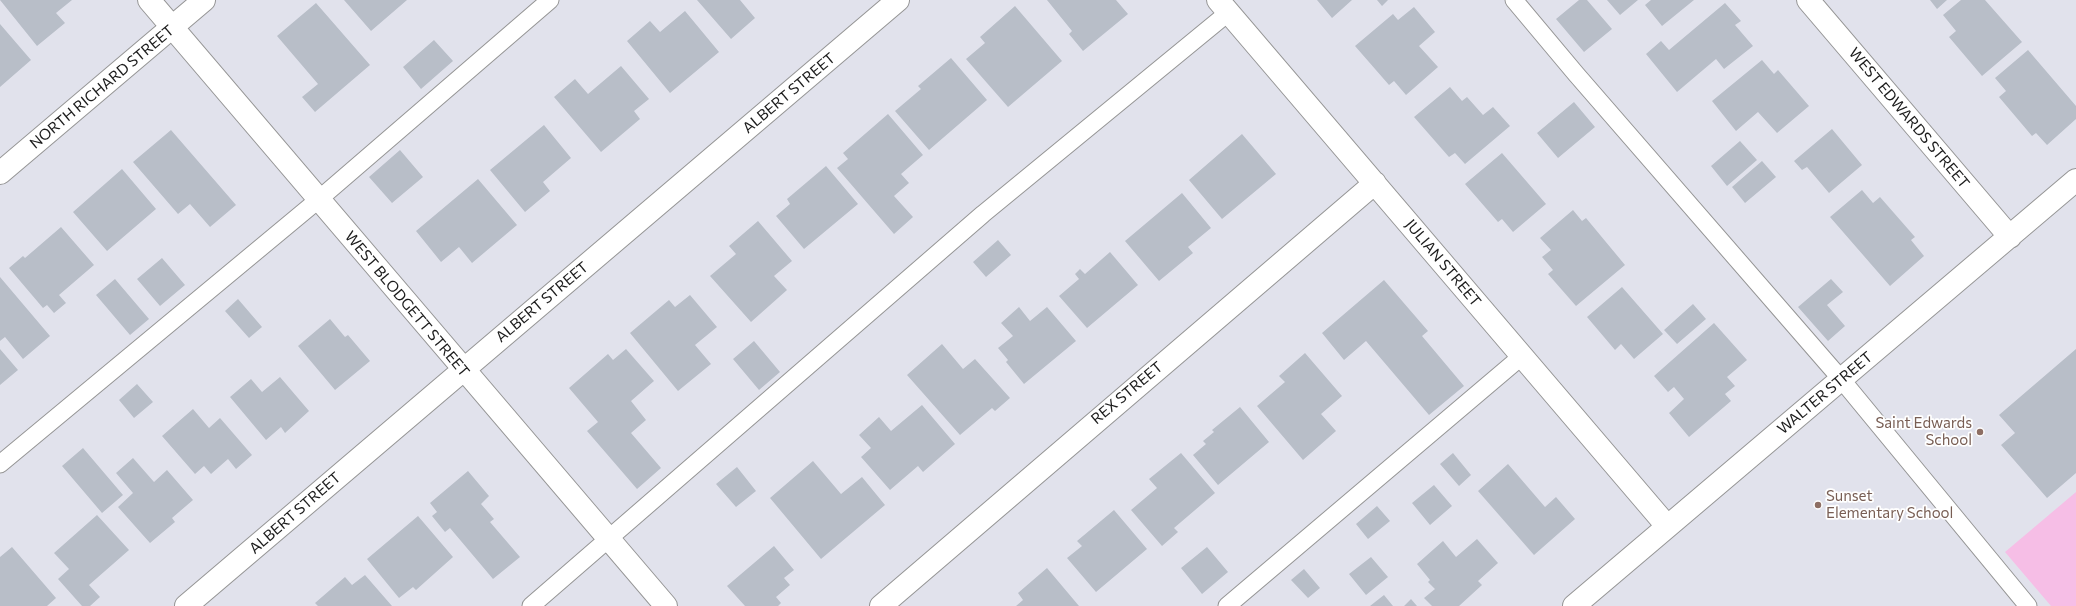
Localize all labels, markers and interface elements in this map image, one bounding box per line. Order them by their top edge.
street label: NORTH RICHARD STREET [26,21,178,153]
street label: WEST EDWARDS STREET [1845,44,1973,192]
street label: ALBERT STREET [739,49,839,137]
street label: JULIAN STREET [1401,216,1485,310]
street label: WEST BLODGETT STREET [341,228,473,380]
street label: ALBERT STREET [492,258,592,346]
street label: WALTER STREET [1774,348,1876,438]
street label: REX STREET [1088,358,1166,428]
place label: Saint Edwards School [1875,414,1972,449]
marker: Saint Edwards School [1975,427,1985,437]
street label: ALBERT STREET [246,468,344,558]
place label: Sunset Elementary School [1826,487,1953,522]
marker: Sunset Elementary School [1813,500,1823,510]

